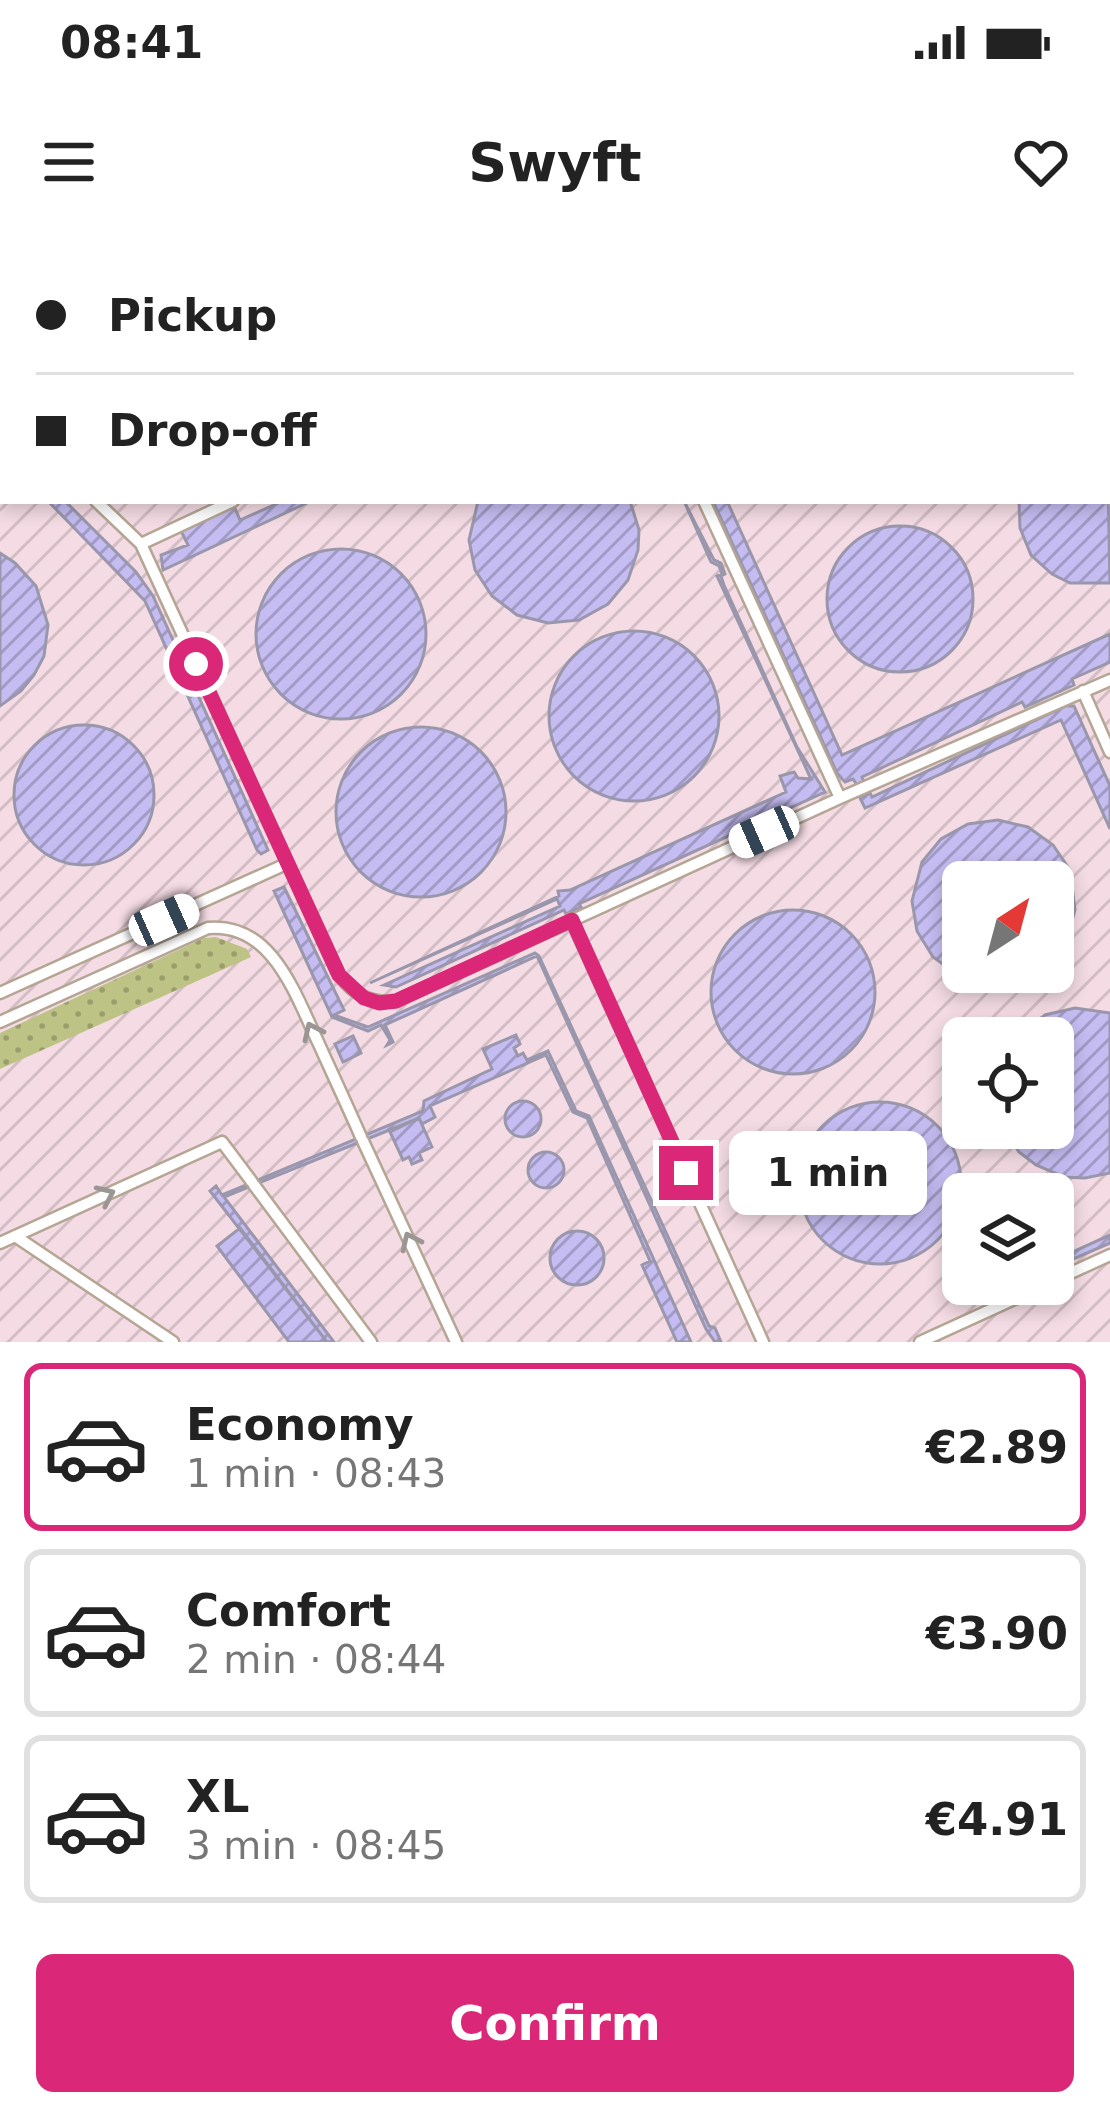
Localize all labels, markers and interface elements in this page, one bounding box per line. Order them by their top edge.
text: 08:41 [60,16,203,69]
icon: menu [36,129,102,195]
icon: heart [1008,129,1074,195]
text: Swyft [468,131,642,194]
text: Pickup [108,289,277,342]
text: Drop-off [108,404,317,457]
route start [169,637,223,691]
car [724,801,804,863]
north arrow [942,861,1074,993]
map controls [942,861,1074,1305]
car [124,889,204,951]
button: locate [942,1017,1074,1149]
one-way arrow [303,1022,327,1043]
callout: 1 min [728,1131,926,1215]
route end [659,1146,713,1200]
text: 1 min [767,1150,889,1195]
button: layers [942,1173,1074,1305]
one-way arrow [94,1185,115,1209]
one-way arrow [400,1232,424,1253]
icon: car [42,1393,150,1501]
text: Economy [186,1398,414,1451]
text: €2.89 [926,1421,1068,1474]
text: 1 min · 08:43 [186,1451,446,1496]
icon: car [42,1579,150,1687]
text: Comfort [186,1584,391,1637]
text: €3.90 [926,1607,1068,1660]
text: 2 min · 08:44 [186,1637,446,1682]
icon: car [42,1765,150,1873]
text: XL [186,1770,249,1823]
text: €4.91 [926,1793,1068,1846]
text: 3 min · 08:45 [186,1823,446,1868]
button: Confirm [36,1954,1074,2092]

